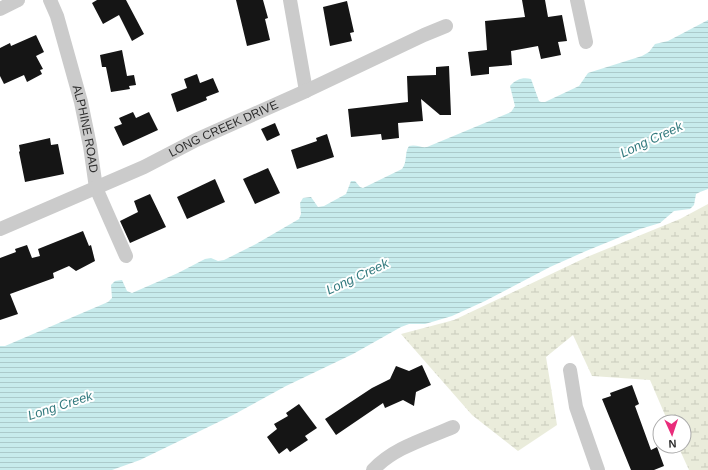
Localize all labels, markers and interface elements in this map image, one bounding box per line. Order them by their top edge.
street label: ALPHINE ROAD [70,83,101,174]
street label: LONG CREEK DRIVE [166,97,280,160]
water label: Long Creek [618,118,686,160]
water label: Long Creek [324,255,392,297]
water label: Long Creek [26,387,96,423]
north arrow [652,414,692,454]
text: N [668,438,677,450]

